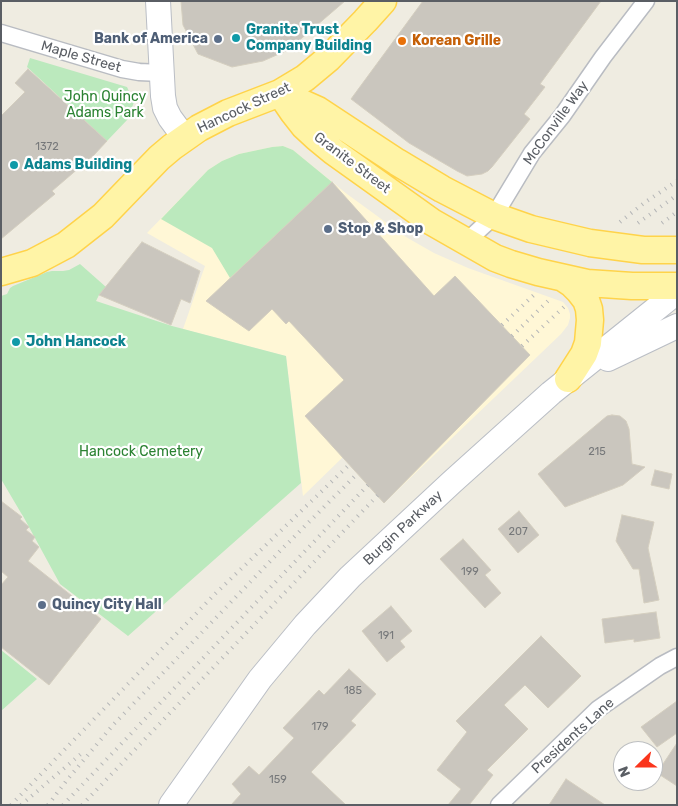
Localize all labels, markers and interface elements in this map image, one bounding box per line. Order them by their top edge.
place label: Granite Trust Company Building [246,22,372,54]
place label: Bank of America [94,31,208,47]
marker: Granite Trust Company Building [230,32,242,44]
marker: Bank of America [212,33,224,45]
place label: Korean Grille [412,33,501,49]
marker: Korean Grille [396,35,408,47]
street label: Maple Street [39,38,123,76]
street label: McConville Way [520,78,592,168]
street label: Hancock Street [195,79,293,137]
park label: John Quincy Adams Park [64,89,146,121]
street label: Granite Street [310,129,394,197]
house number: 1372 [35,140,59,154]
place label: Adams Building [24,157,132,173]
marker: Adams Building [8,159,20,171]
place label: Stop & Shop [338,221,423,237]
marker: Stop & Shop [322,223,334,235]
place label: John Hancock [26,334,126,350]
marker: John Hancock [10,336,22,348]
park label: Hancock Cemetery [79,444,203,460]
house number: 215 [588,445,606,459]
street label: Burgin Parkway [360,487,446,569]
house number: 207 [508,525,528,539]
house number: 199 [461,565,479,579]
place label: Quincy City Hall [52,597,162,613]
marker: Quincy City Hall [36,599,48,611]
house number: 191 [378,629,394,643]
house number: 185 [344,684,362,698]
street label: Presidents Lane [528,695,618,777]
house number: 179 [312,720,328,734]
north arrow [613,741,663,791]
text: N [615,764,634,779]
house number: 159 [269,773,287,787]

